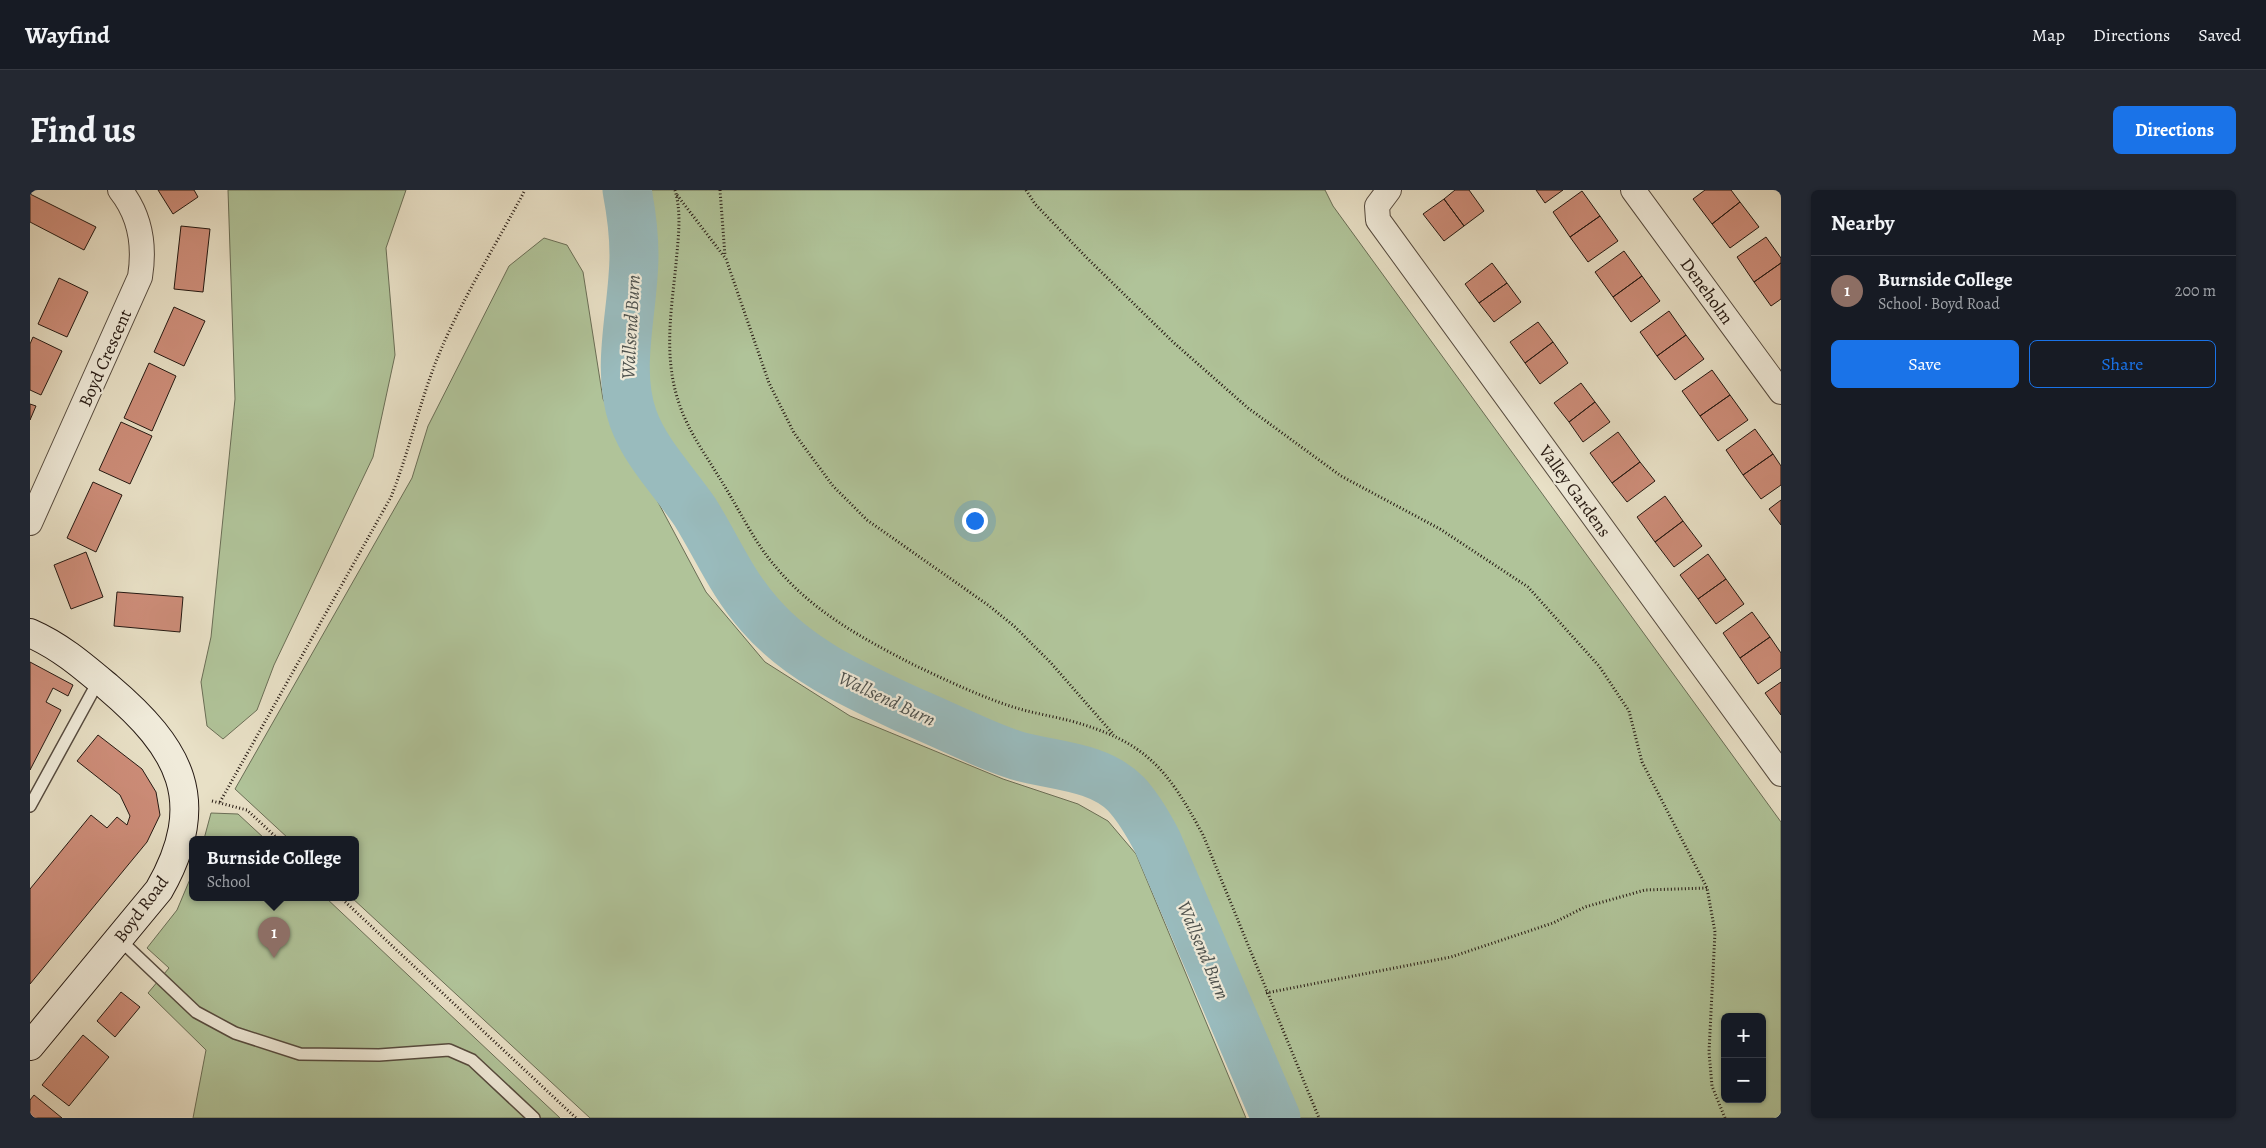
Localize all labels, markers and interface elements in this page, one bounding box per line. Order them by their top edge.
text: Wayfind [25,19,110,51]
text: Map [2032,23,2065,47]
text: Directions [2093,23,2170,47]
text: Saved [2198,23,2241,47]
text: Find us [30,106,136,154]
button: Directions [2113,106,2236,154]
text: Nearby [1831,209,1894,237]
street label: Deneholm [1675,253,1739,329]
text: Burnside College [1878,267,2013,293]
water label: Wallsend Burn [615,274,647,380]
text: 1 [1844,280,1850,302]
text: 200 m [2175,280,2216,302]
text: School · Boyd Road [1878,293,2000,315]
street label: Boyd Crescent [73,305,137,411]
button: Save [1831,340,2019,388]
button: Share [2029,340,2216,388]
street label: Valley Gardens [1533,439,1616,542]
your location [962,508,988,534]
water label: Wallsend Burn [834,665,939,733]
popup [189,836,359,901]
text: Burnside College [207,845,341,871]
street label: Boyd Road [108,870,174,947]
text: School [207,871,250,893]
water label: Wallsend Burn [1171,897,1235,1004]
pin: 1 [258,917,290,958]
map controls [1721,1013,1766,1103]
button: + [1721,1013,1766,1058]
button: − [1721,1058,1766,1103]

